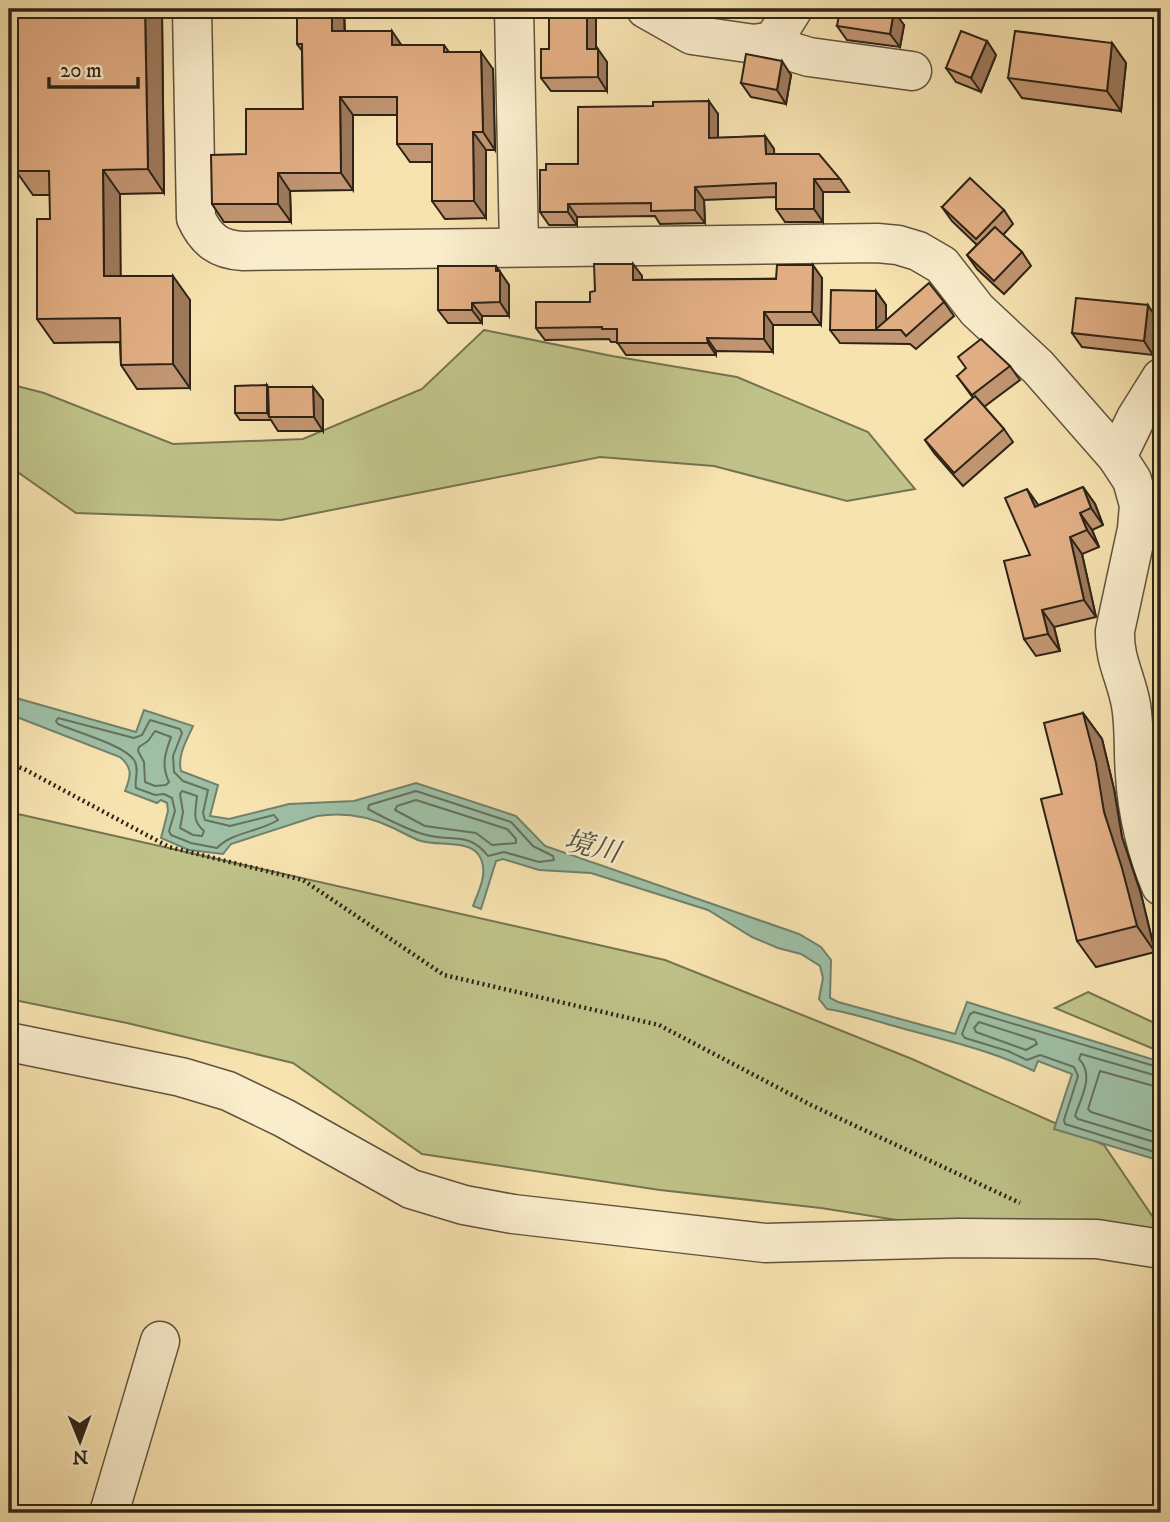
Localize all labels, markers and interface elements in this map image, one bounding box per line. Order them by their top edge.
scale bar [49,46,138,90]
text: 20 m [60,58,102,84]
water label: 境川 [561,823,626,871]
north arrow [46,1406,116,1476]
text: N [72,1445,88,1468]

